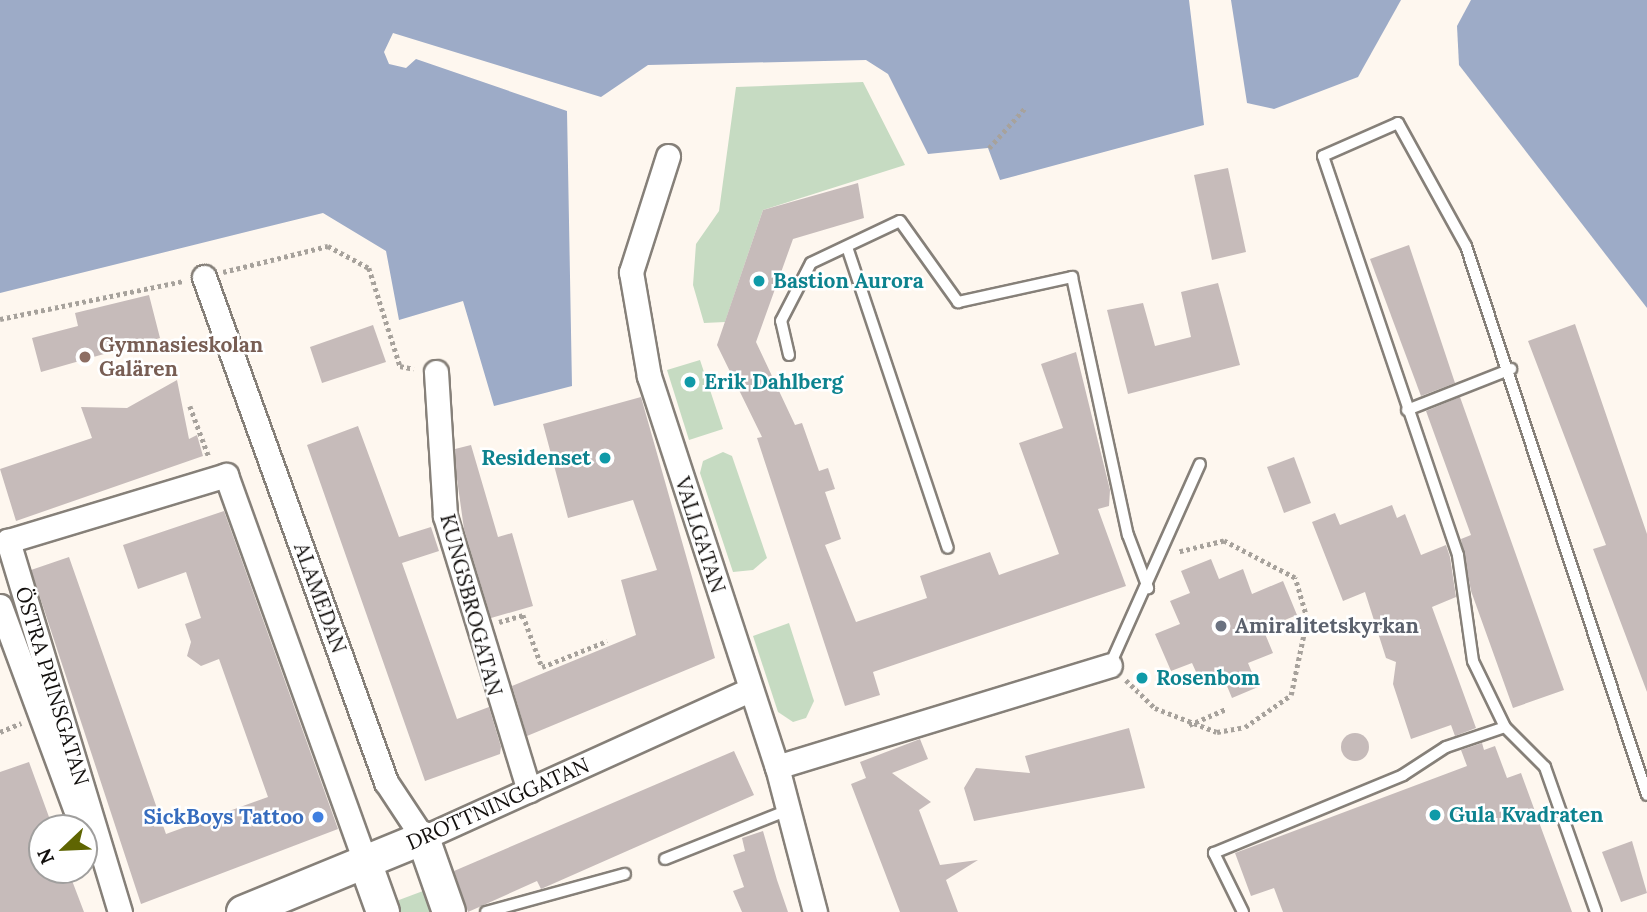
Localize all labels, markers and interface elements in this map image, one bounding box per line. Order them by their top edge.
place label: Bastion Aurora [773,268,924,294]
marker: Bastion Aurora [751,273,767,289]
place label: Gymnasieskolan Galären [99,332,263,382]
marker: Gymnasieskolan Galären [77,349,93,365]
place label: Erik Dahlberg [704,369,843,395]
marker: Erik Dahlberg [682,374,698,390]
place label: Residenset [481,445,591,471]
marker: Residenset [597,450,613,466]
street label: VALLGATAN [669,474,731,596]
street label: KUNGSBROGATAN [435,511,507,699]
street label: ALAMEDAN [288,539,352,657]
street label: ÖSTRA PRINSGATAN [10,584,94,788]
place label: Amiralitetskyrkan [1235,613,1419,639]
marker: Amiralitetskyrkan [1213,618,1229,634]
place label: Rosenbom [1156,665,1260,691]
marker: Rosenbom [1134,670,1150,686]
street label: DROTTNINGGATAN [403,752,593,856]
place label: Gula Kvadraten [1449,802,1603,828]
place label: SickBoys Tattoo [143,804,304,830]
marker: Gula Kvadraten [1427,807,1443,823]
marker: SickBoys Tattoo [310,809,326,825]
north arrow [28,814,98,884]
text: N [32,845,59,868]

